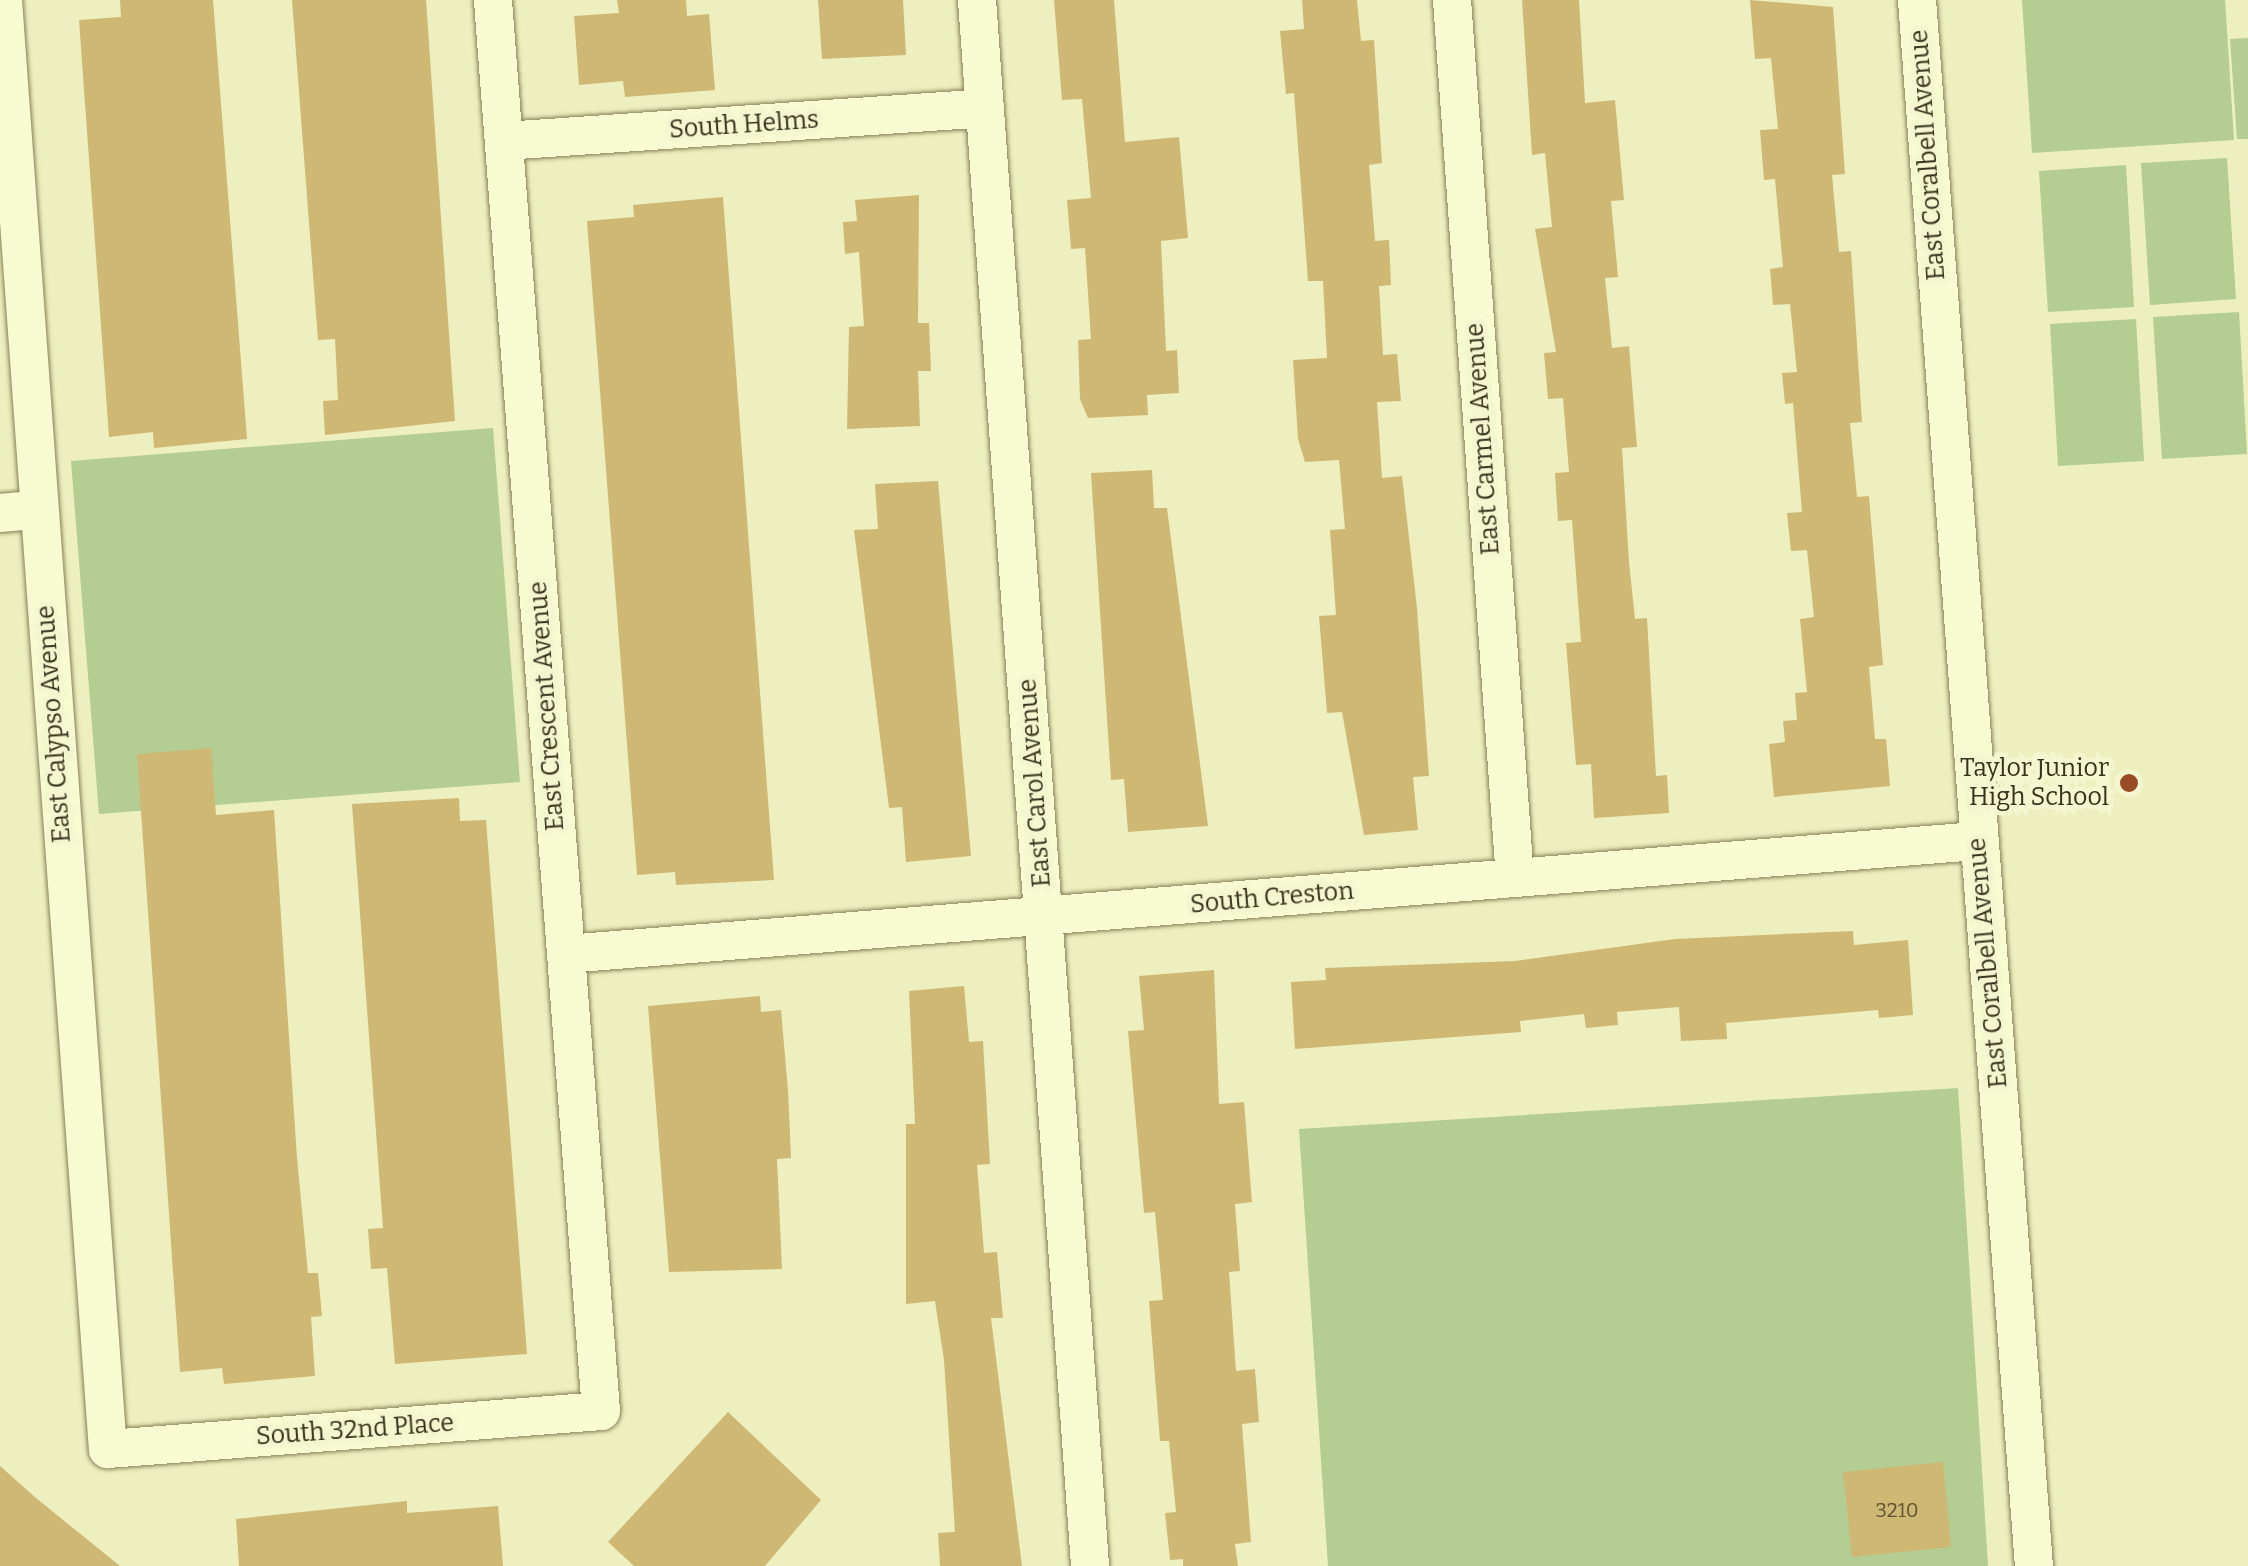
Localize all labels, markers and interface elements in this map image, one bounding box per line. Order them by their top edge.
street label: East Coralbell Avenue [1904,29,1952,281]
street label: South Helms [668,105,820,145]
street label: East Carmel Avenue [1460,322,1506,556]
street label: East Crescent Avenue [523,580,571,832]
street label: East Calypso Avenue [31,604,77,844]
street label: East Carol Avenue [1013,678,1057,888]
place label: Taylor Junior High School [1960,754,2109,813]
marker: Taylor Junior High School [2118,772,2140,794]
street label: East Coralbell Avenue [1962,837,2014,1089]
street label: South Creston [1189,876,1355,920]
street label: South 32nd Place [255,1408,455,1452]
house number: 3210 [1875,1498,1919,1522]

